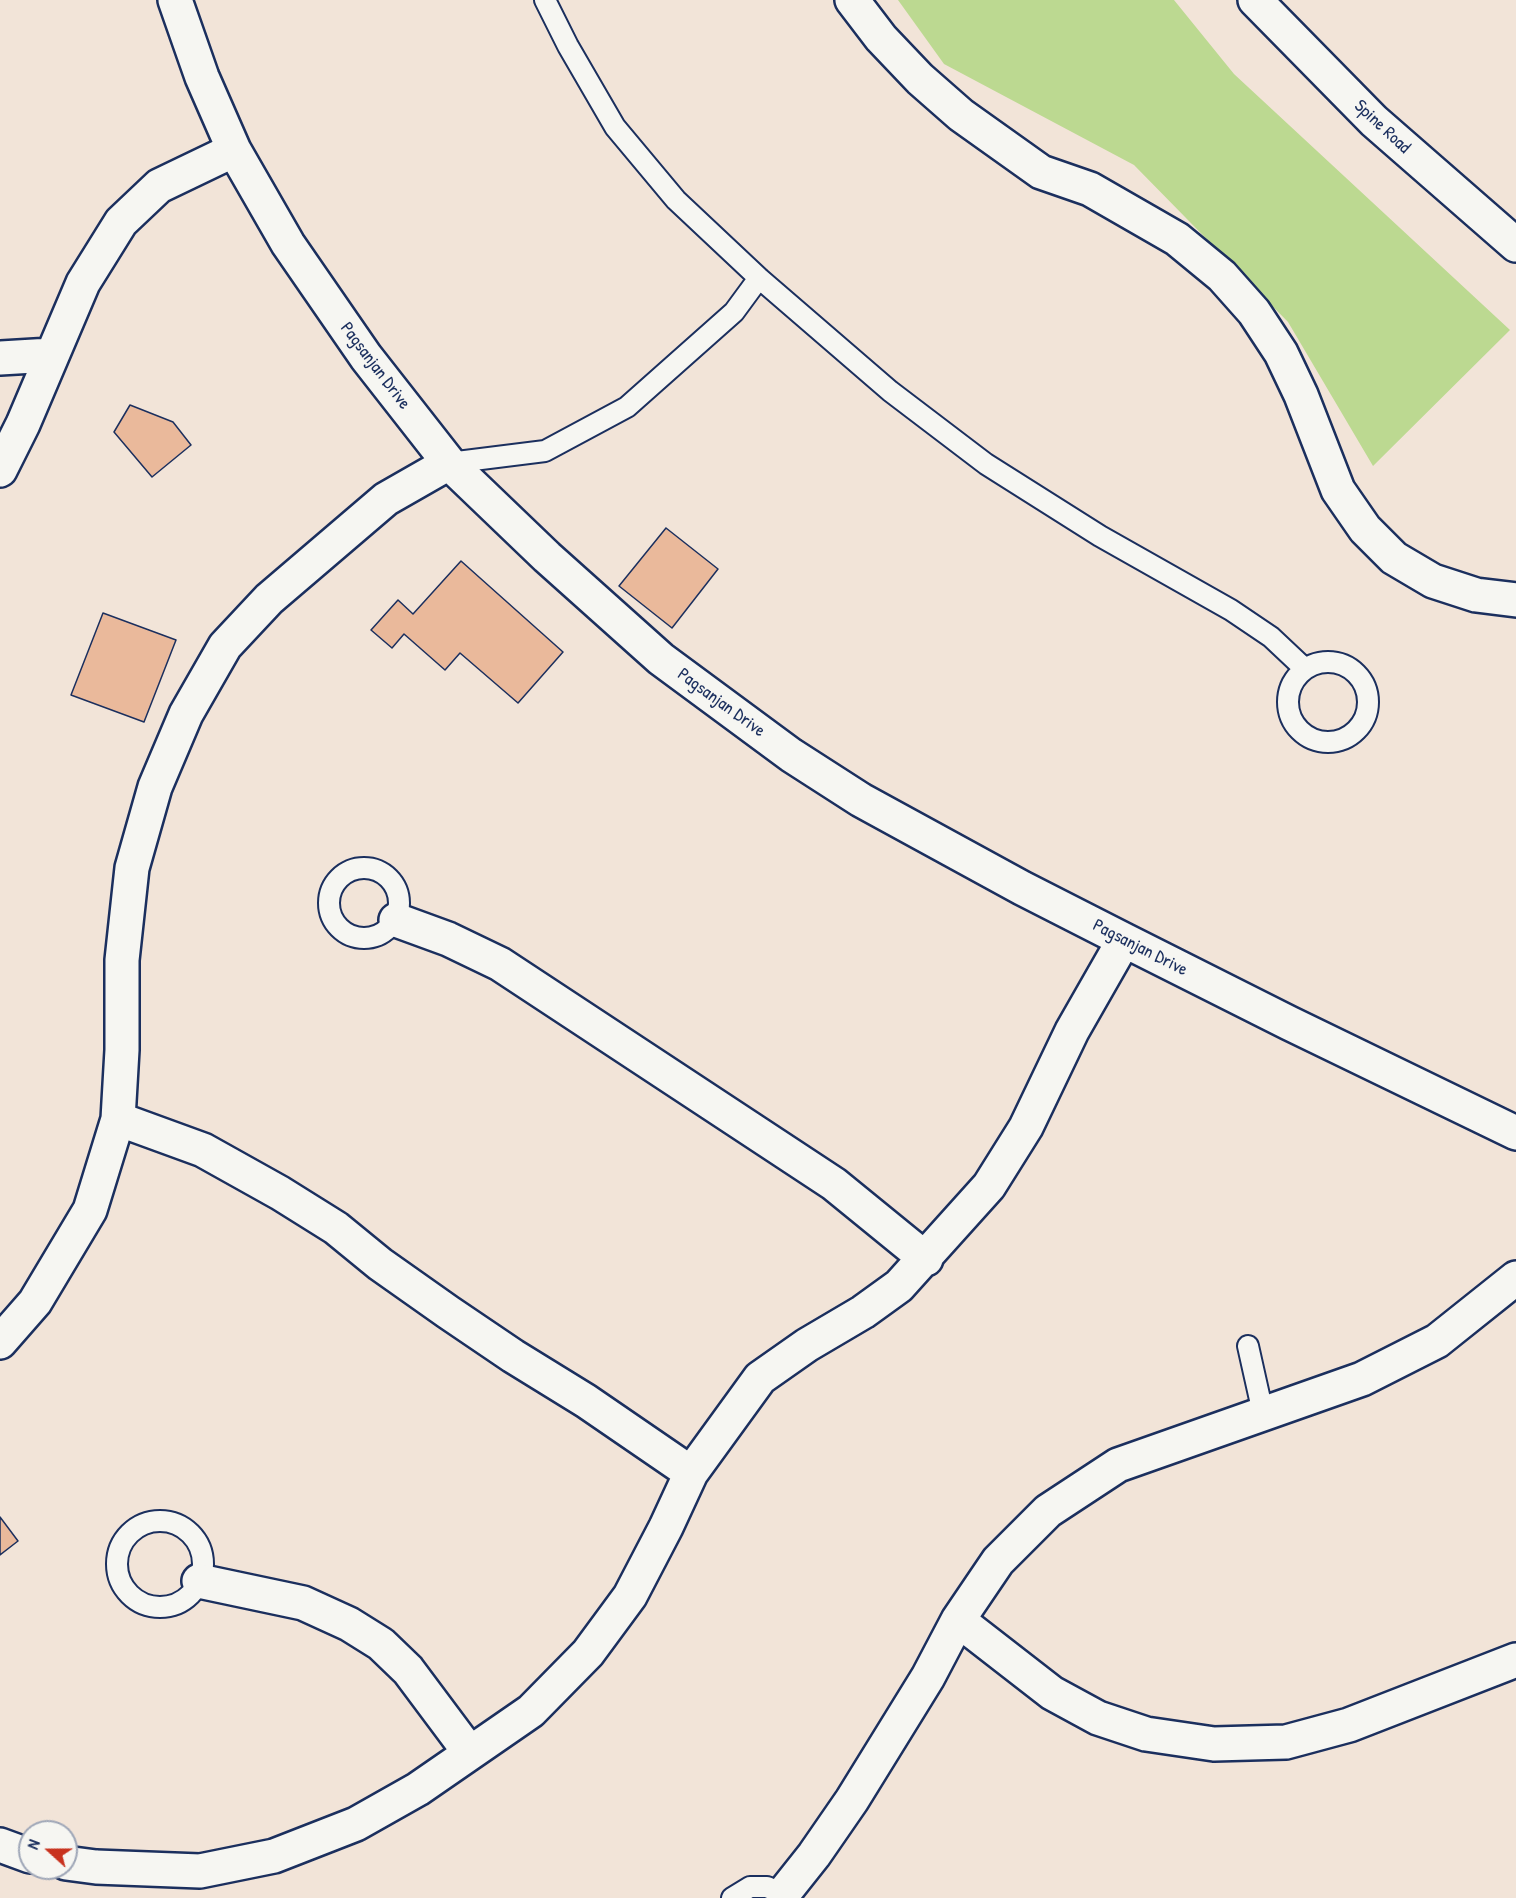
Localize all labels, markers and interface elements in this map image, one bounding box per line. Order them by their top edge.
street label: Spine Road [1349,96,1415,158]
street label: Pagsanjan Drive [335,318,415,414]
street label: Pagsanjan Drive [673,664,769,742]
street label: Pagsanjan Drive [1089,915,1191,981]
north arrow [18,1820,78,1880]
text: N [21,1836,45,1852]

